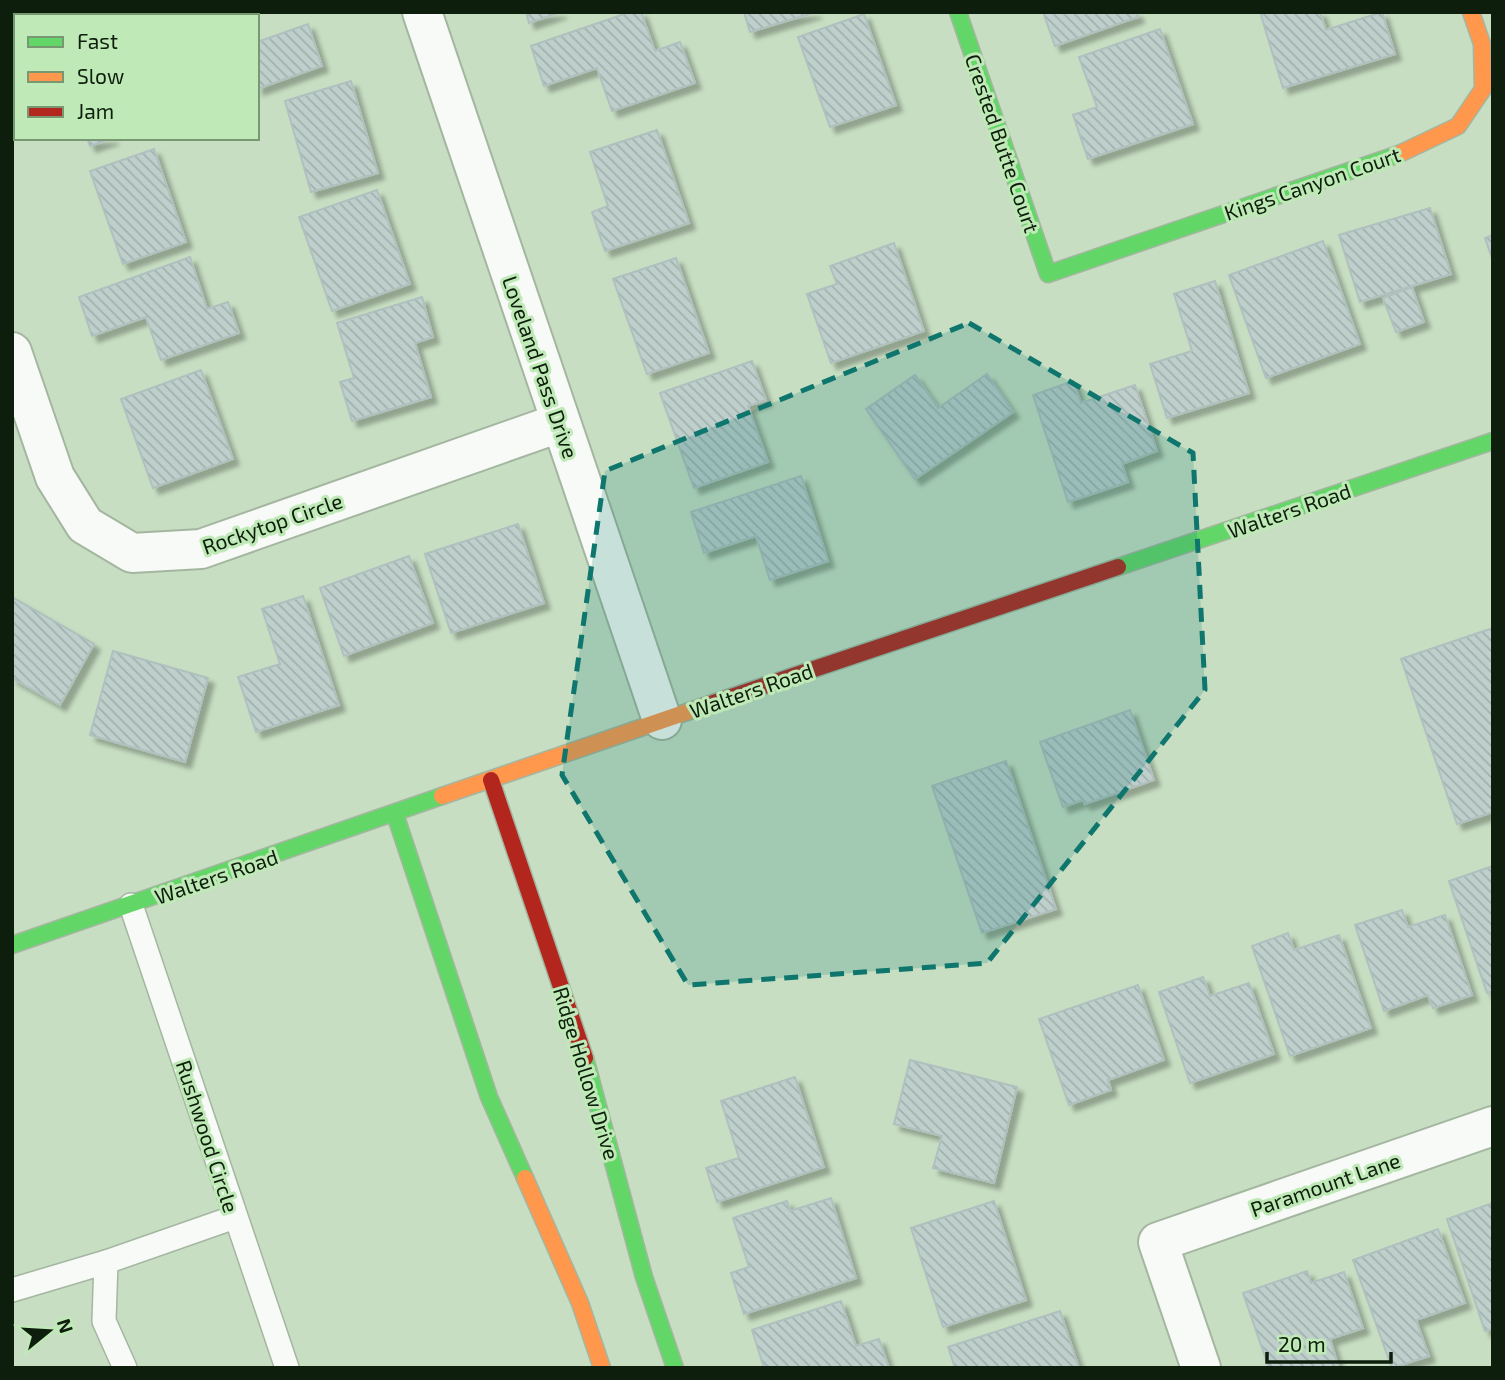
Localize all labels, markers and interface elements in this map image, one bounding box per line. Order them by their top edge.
legend [14,14,259,140]
text: Fast [77,28,118,53]
street label: Crested Butte Court [961,50,1045,236]
text: Slow [77,63,124,88]
text: Jam [77,98,114,123]
street label: Kings Canyon Court [1221,141,1403,225]
street label: Loveland Pass Drive [498,273,584,461]
street label: Walters Road [1224,477,1354,543]
street label: Rockytop Circle [199,487,345,559]
street label: Walters Road [686,657,816,723]
street label: Walters Road [151,843,281,909]
street label: Ridge Hollow Drive [549,984,625,1162]
street label: Rushwood Circle [172,1057,244,1215]
street label: Paramount Lane [1247,1147,1403,1221]
north arrow [14,1296,84,1366]
text: N [53,1316,79,1336]
scale bar [1267,1320,1391,1364]
text: 20 m [1278,1331,1326,1356]

